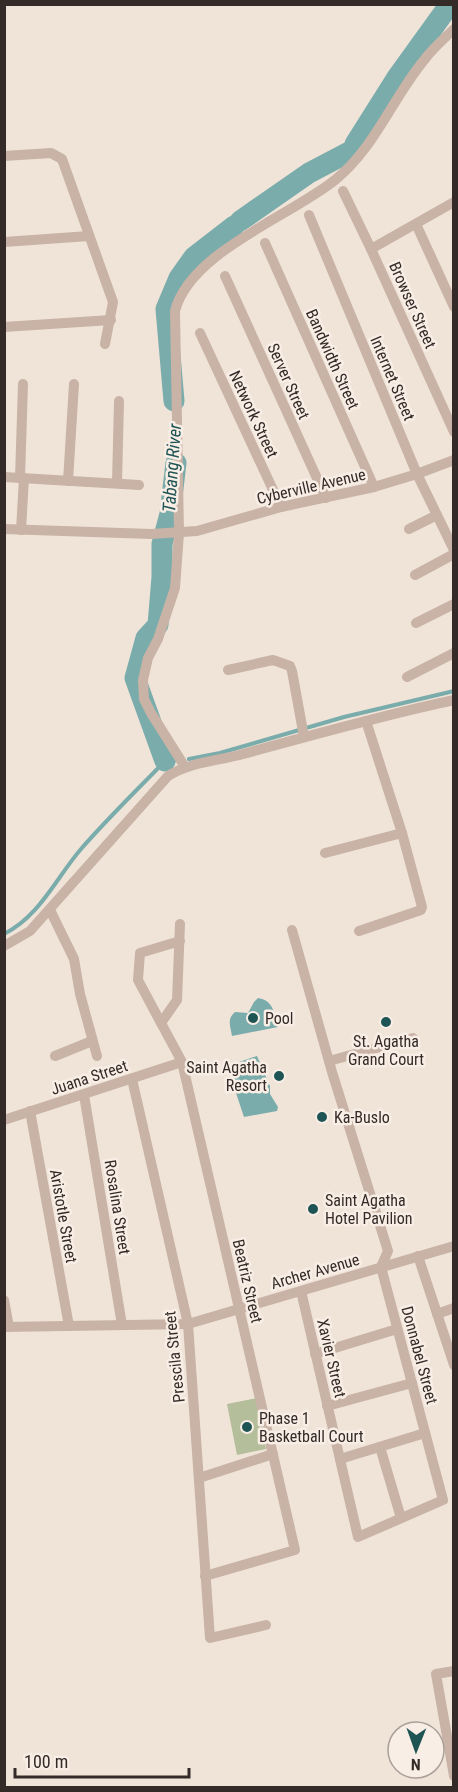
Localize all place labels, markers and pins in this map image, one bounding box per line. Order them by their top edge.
place label: Pool [265,1009,294,1028]
marker: Pool [246,1011,260,1025]
marker: St. Agatha Grand Court [379,1015,393,1029]
place label: St. Agatha Grand Court [348,1032,424,1069]
place label: Saint Agatha Resort [186,1058,267,1095]
marker: Saint Agatha Resort [272,1069,286,1083]
place label: Ka-Buslo [334,1108,390,1127]
marker: Ka-Buslo [315,1110,329,1124]
place label: Saint Agatha Hotel Pavilion [325,1191,413,1228]
marker: Saint Agatha Hotel Pavilion [306,1202,320,1216]
place label: Phase 1 Basketball Court [259,1409,364,1446]
marker: Phase 1 Basketball Court [240,1420,254,1434]

